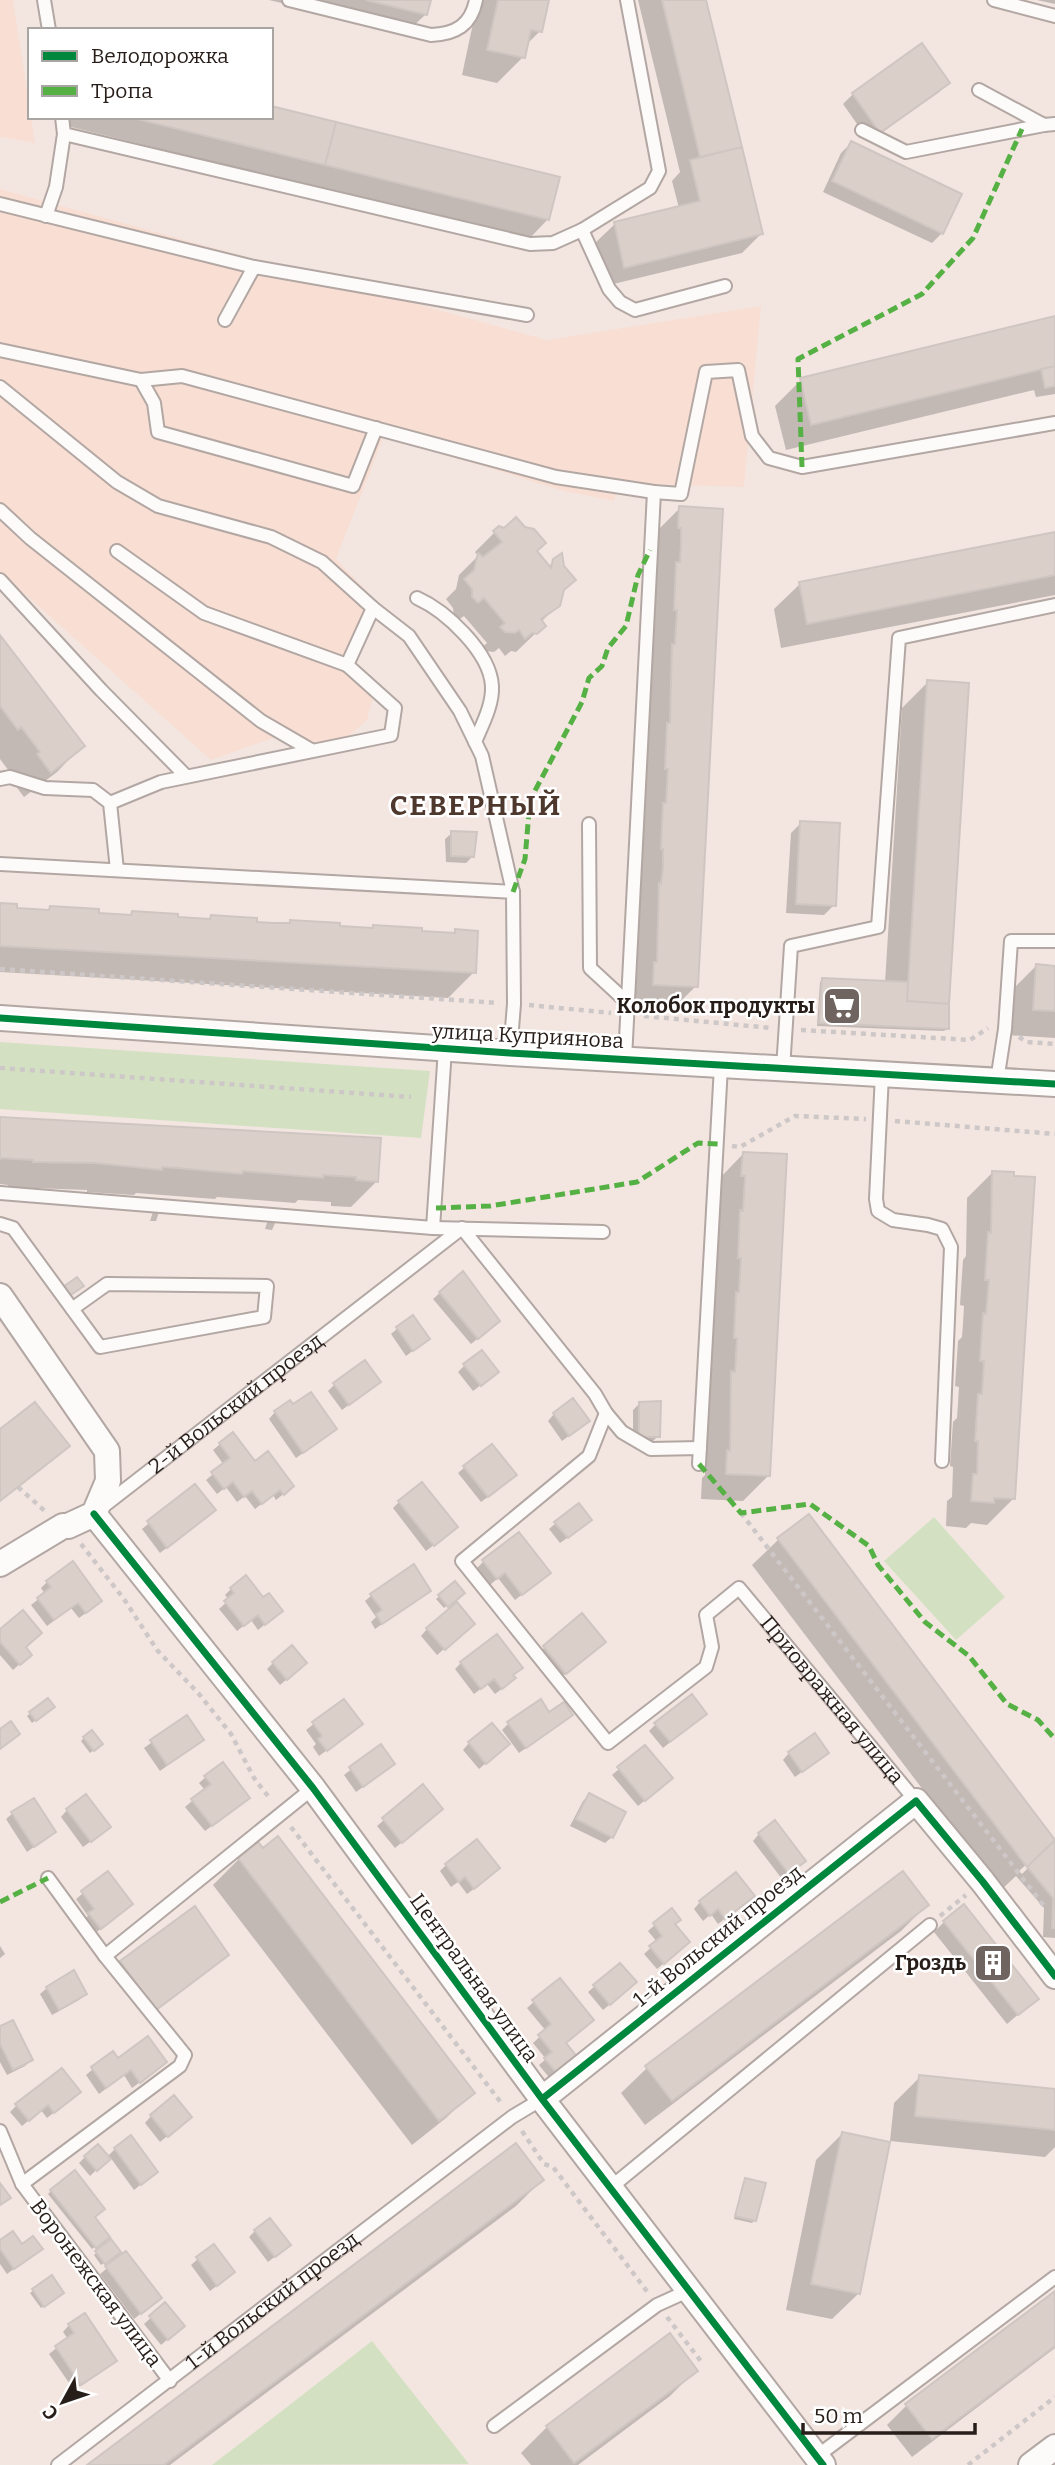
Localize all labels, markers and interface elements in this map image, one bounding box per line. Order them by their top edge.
legend [28,28,273,119]
text: Велодорожка [91,43,229,69]
text: Тропа [91,78,153,104]
district label: СЕВЕРНЫЙ [390,789,562,822]
supermarket icon: Колобок продукты [821,985,863,1027]
place label: Колобок продукты [616,993,815,1019]
street label: улица Куприянова [430,1018,625,1054]
street label: 2-й Вольский проезд [143,1327,329,1479]
street label: Приовражная улица [755,1610,910,1790]
street label: 1-й Вольский проезд [628,1859,808,2012]
street label: Центральная улица [404,1889,544,2068]
building icon: Гроздь [972,1942,1014,1984]
place label: Гроздь [895,1950,967,1976]
street label: Воронежская улица [24,2194,168,2372]
street label: 1-й Вольский проезд [181,2226,364,2375]
north arrow [28,2367,98,2437]
scale bar [803,2392,974,2436]
text: С [38,2401,63,2425]
text: 50 m [814,2403,863,2429]

